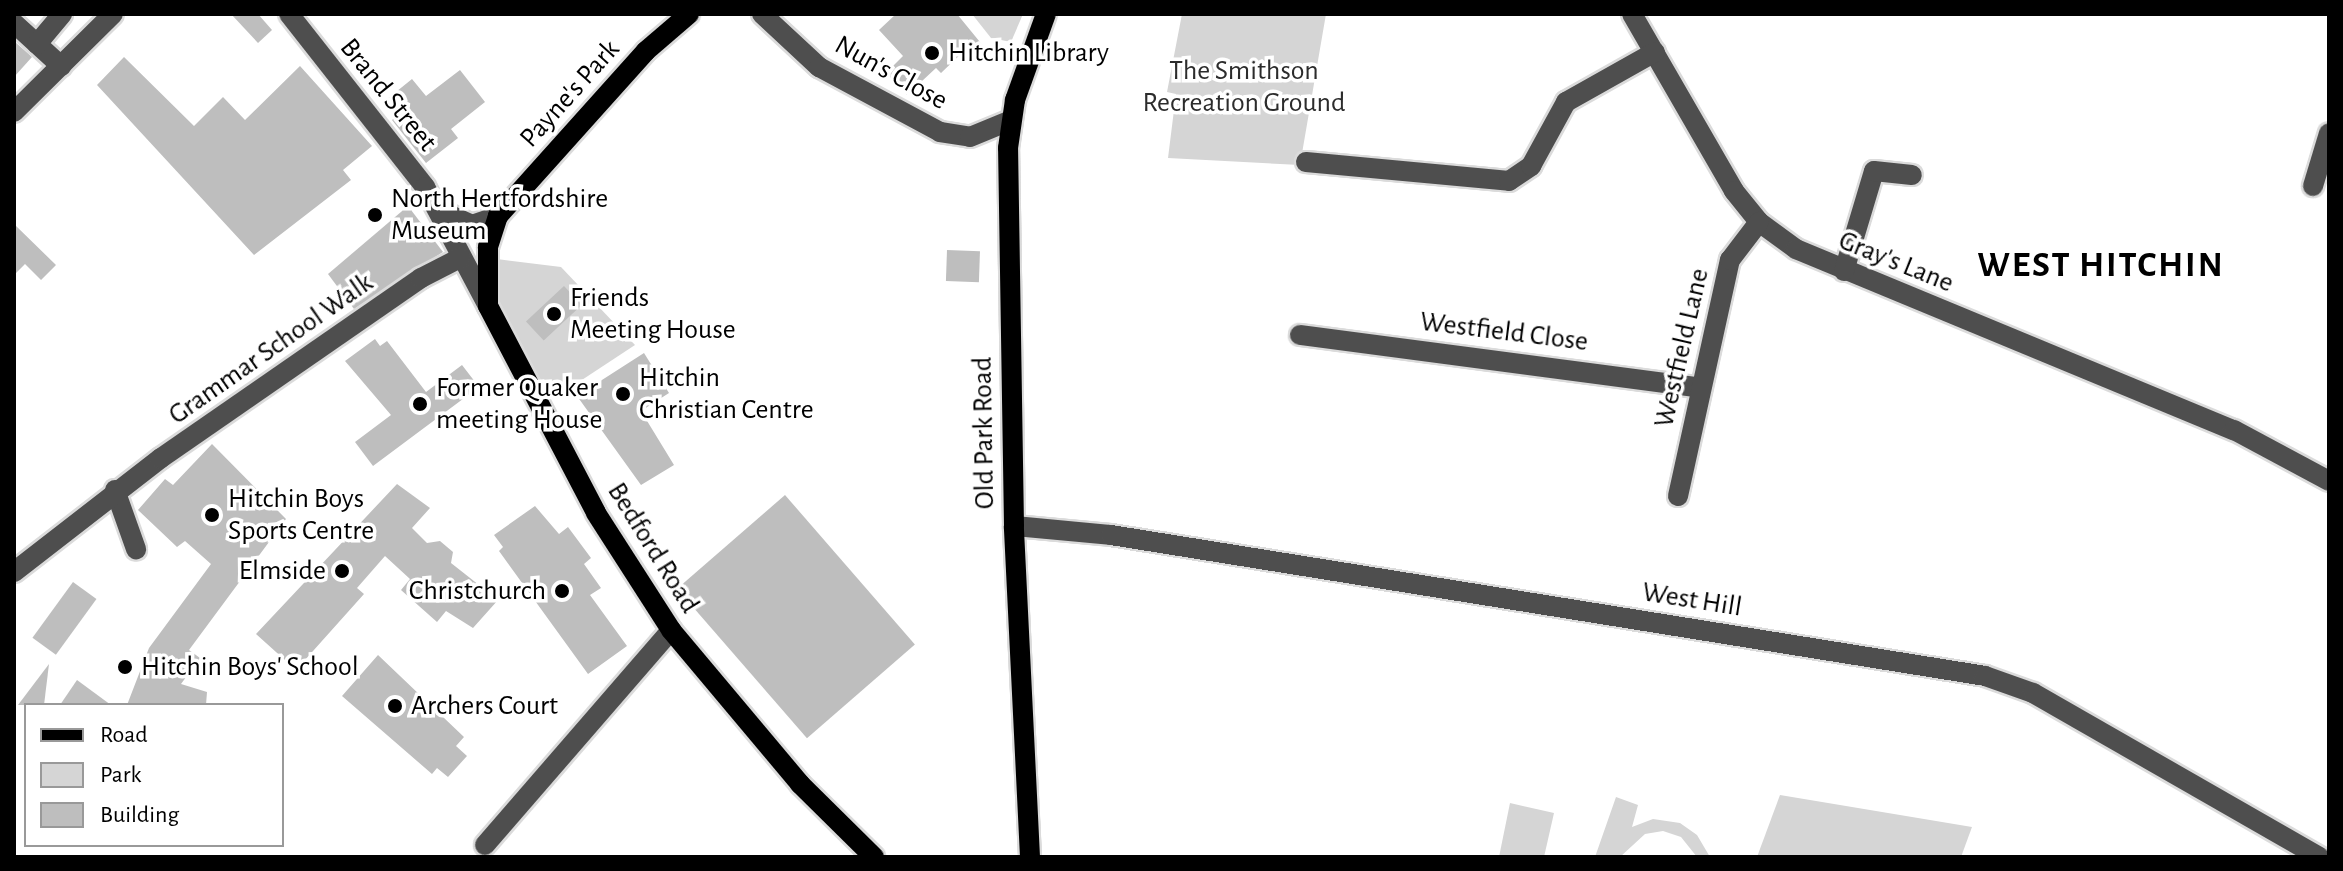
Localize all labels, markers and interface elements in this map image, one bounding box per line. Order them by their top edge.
street label: Nun's Close [829,28,953,118]
street label: Brand Street [332,32,444,158]
street label: Payne's Park [513,33,627,155]
place label: Hitchin Library [948,36,1109,70]
marker: Hitchin Library [923,44,941,62]
park label: The Smithson Recreation Ground [1142,54,1346,120]
place label: North Hertfordshire Museum [391,182,608,248]
marker: North Hertfordshire Museum [366,206,384,224]
street label: Gray's Lane [1834,224,1958,300]
district label: WEST HITCHIN [1977,244,2225,288]
street label: Westfield Lane [1647,265,1717,431]
street label: Grammar School Walk [162,266,380,432]
place label: Friends Meeting House [570,281,736,347]
marker: Friends Meeting House [545,305,563,323]
street label: Westfield Close [1418,305,1590,359]
street label: Old Park Road [966,356,1002,510]
place label: Hitchin Christian Centre [639,361,814,427]
place label: Former Quaker meeting House [436,371,603,437]
marker: Hitchin Christian Centre [614,385,632,403]
marker: Former Quaker meeting House [411,395,429,413]
street label: Bedford Road [600,477,706,619]
place label: Hitchin Boys Sports Centre [228,482,374,548]
marker: Hitchin Boys Sports Centre [203,506,221,524]
place label: Elmside [239,554,326,588]
marker: Elmside [333,562,351,580]
place label: Christchurch [409,574,546,608]
street label: West Hill [1640,576,1744,624]
marker: Christchurch [553,582,571,600]
place label: Hitchin Boys' School [141,650,359,684]
marker: Hitchin Boys' School [116,658,134,676]
place label: Archers Court [411,689,558,723]
marker: Archers Court [386,697,404,715]
legend [24,703,284,847]
text: Road [100,723,148,747]
text: Park [100,763,141,787]
text: Building [100,803,179,827]

